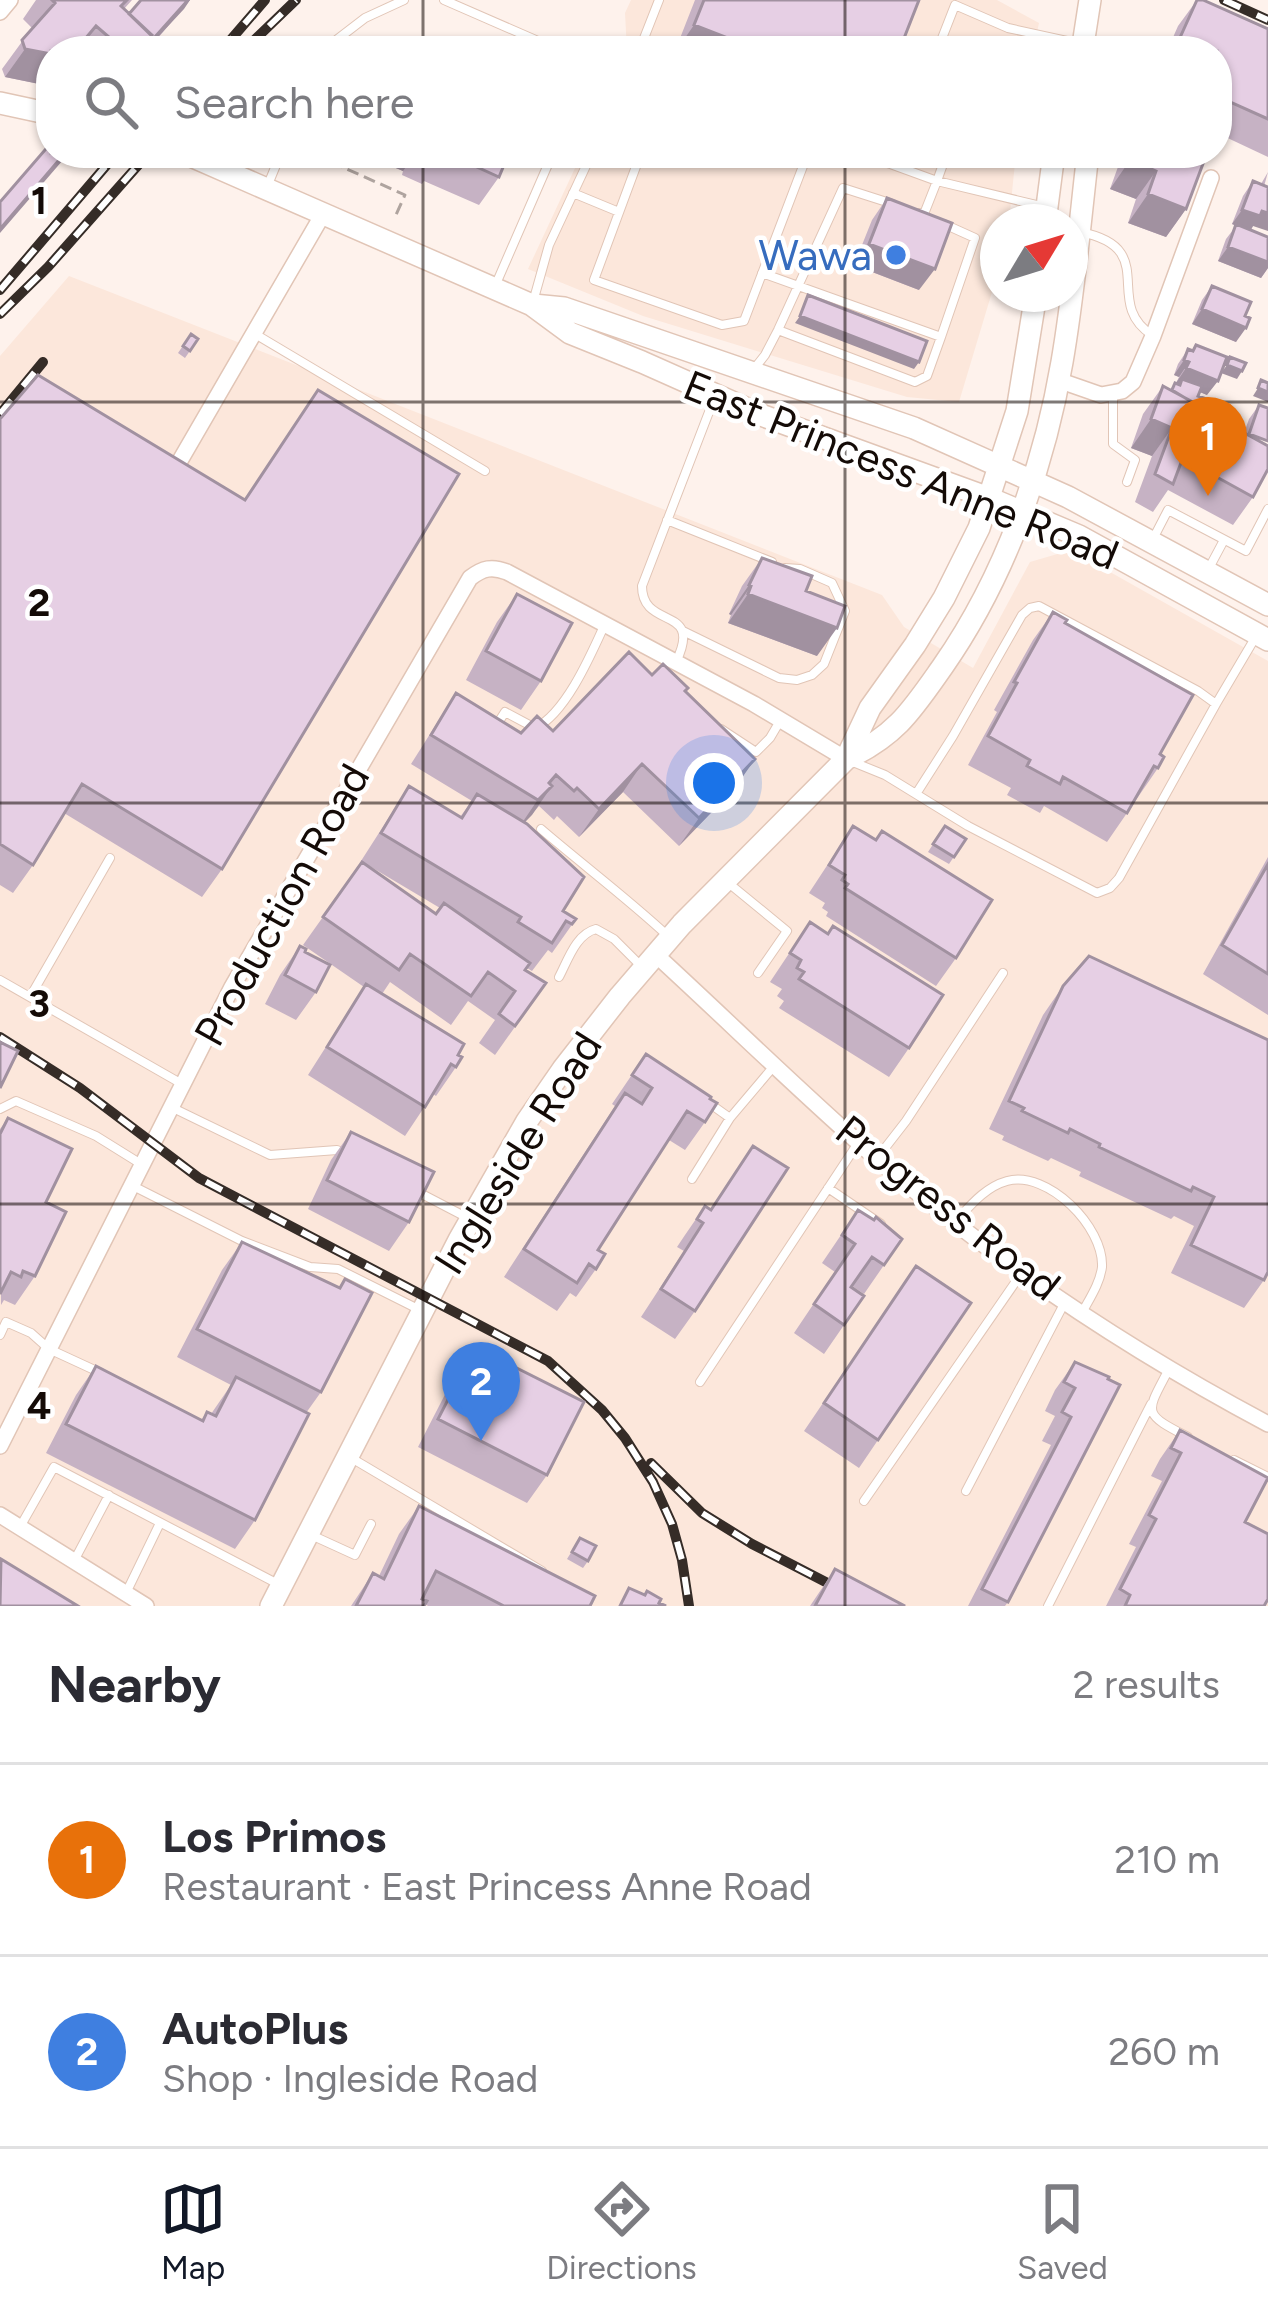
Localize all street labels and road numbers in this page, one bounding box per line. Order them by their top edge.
street label: East Princess Anne Road [676,359,1126,581]
street label: Production Road [184,755,380,1055]
street label: Ingleside Road [423,1023,613,1283]
street label: Progress Road [826,1105,1070,1311]

